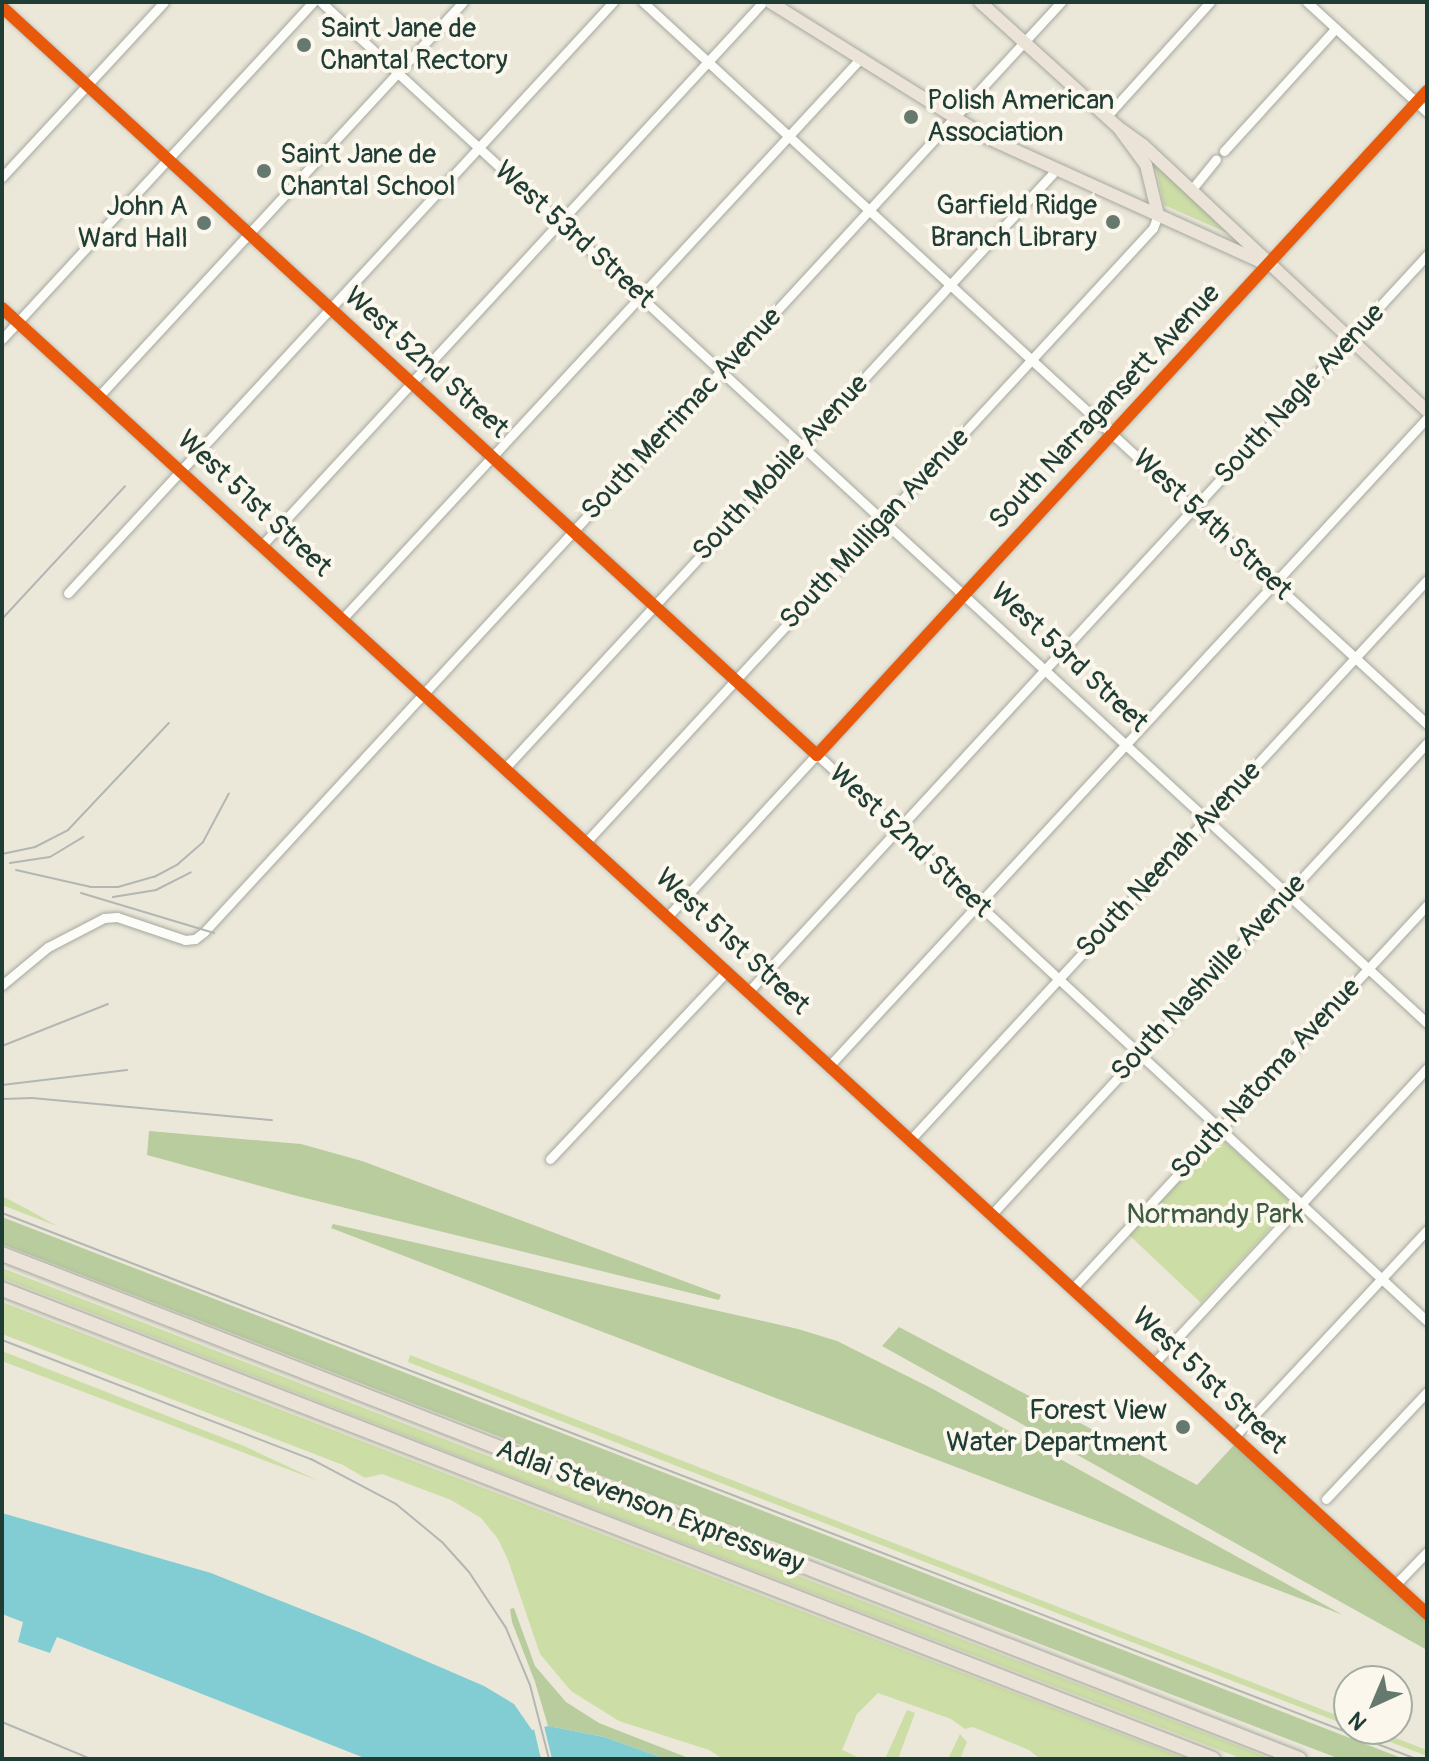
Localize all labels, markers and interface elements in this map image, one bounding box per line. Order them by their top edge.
place label: Saint Jane de Chantal Rectory [320,12,508,78]
marker: Saint Jane de Chantal Rectory [295,36,313,54]
place label: Polish American Association [927,84,1114,150]
marker: Polish American Association [902,108,920,126]
place label: Saint Jane de Chantal School [280,138,456,204]
street label: West 53rd Street [487,154,661,316]
marker: Saint Jane de Chantal School [255,162,273,180]
place label: Garfield Ridge Branch Library [930,189,1097,255]
place label: John A Ward Hall [78,190,188,256]
marker: Garfield Ridge Branch Library [1104,213,1122,231]
marker: John A Ward Hall [195,214,213,232]
street label: South Narragansett Avenue [982,277,1228,537]
street label: West 52nd Street [337,280,515,446]
street label: South Nagle Avenue [1208,297,1392,491]
street label: South Merrimac Avenue [575,301,789,527]
street label: South Mobile Avenue [686,368,876,568]
street label: South Mulligan Avenue [773,421,977,637]
street label: West 51st Street [170,424,338,584]
street label: West 54th Street [1125,443,1299,607]
street label: West 53rd Street [983,576,1155,740]
street label: South Neenah Avenue [1069,755,1269,965]
street label: West 52nd Street [822,757,998,925]
street label: West 51st Street [648,862,816,1022]
street label: South Nashville Avenue [1105,868,1313,1088]
street label: South Natoma Avenue [1164,972,1368,1186]
park label: Normandy Park [1126,1198,1304,1232]
street label: West 51st Street [1125,1301,1293,1461]
place label: Forest View Water Department [946,1394,1167,1460]
marker: Forest View Water Department [1174,1418,1192,1436]
street label: Adlai Stevenson Expressway [491,1433,809,1581]
north arrow [1333,1665,1413,1745]
text: N [1343,1706,1373,1736]

